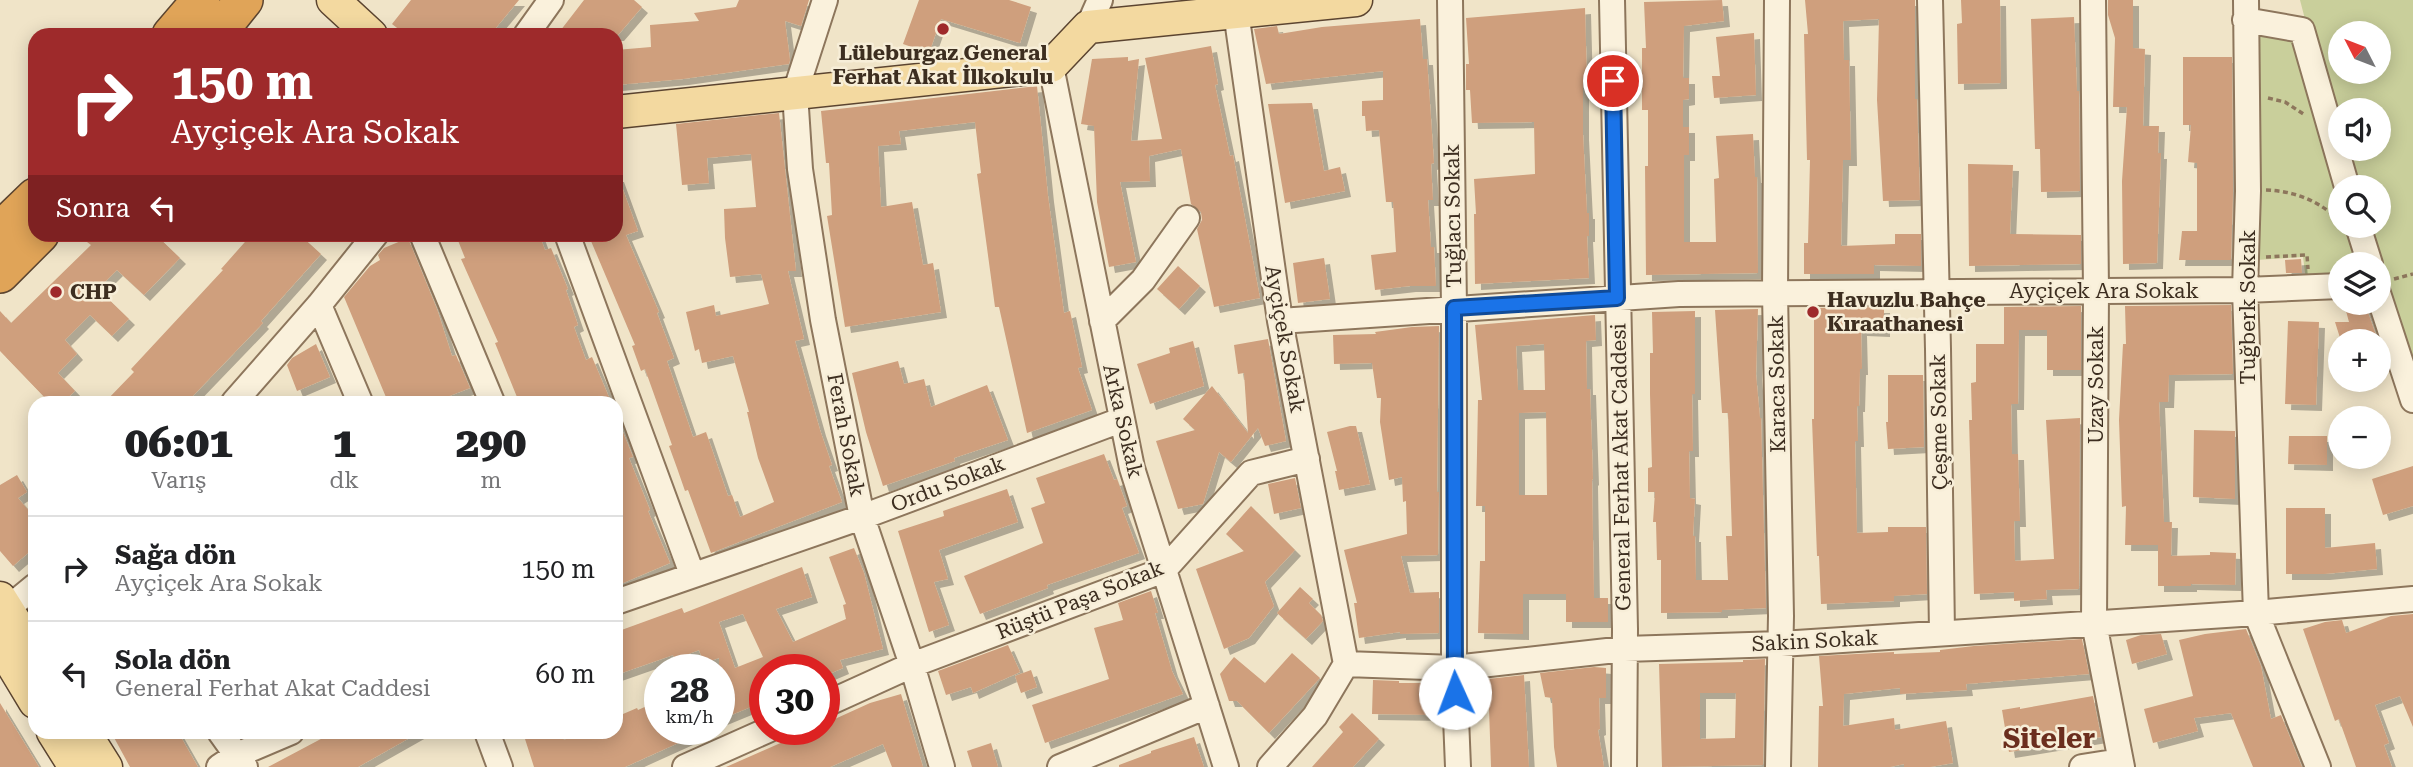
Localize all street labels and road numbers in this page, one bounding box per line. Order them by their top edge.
street label: Tuğlacı Sokak [1440,144,1466,288]
street label: Tuğberk Sokak [2236,230,2260,384]
street label: Ayçiçek Sokak [1260,263,1310,415]
street label: Ayçiçek Ara Sokak [2009,279,2199,303]
street label: Karaca Sokak [1764,315,1790,453]
street label: General Ferhat Akat Caddesi [1606,323,1636,611]
street label: Uzay Sokak [2084,326,2108,444]
street label: Çeşme Sokak [1926,354,1952,490]
street label: Arka Sokak [1098,362,1148,480]
street label: Ferah Sokak [822,371,870,499]
street label: Ordu Sokak [887,451,1009,517]
street label: Rüştü Paşa Sokak [993,556,1167,644]
street label: Sakin Sokak [1751,626,1879,656]

